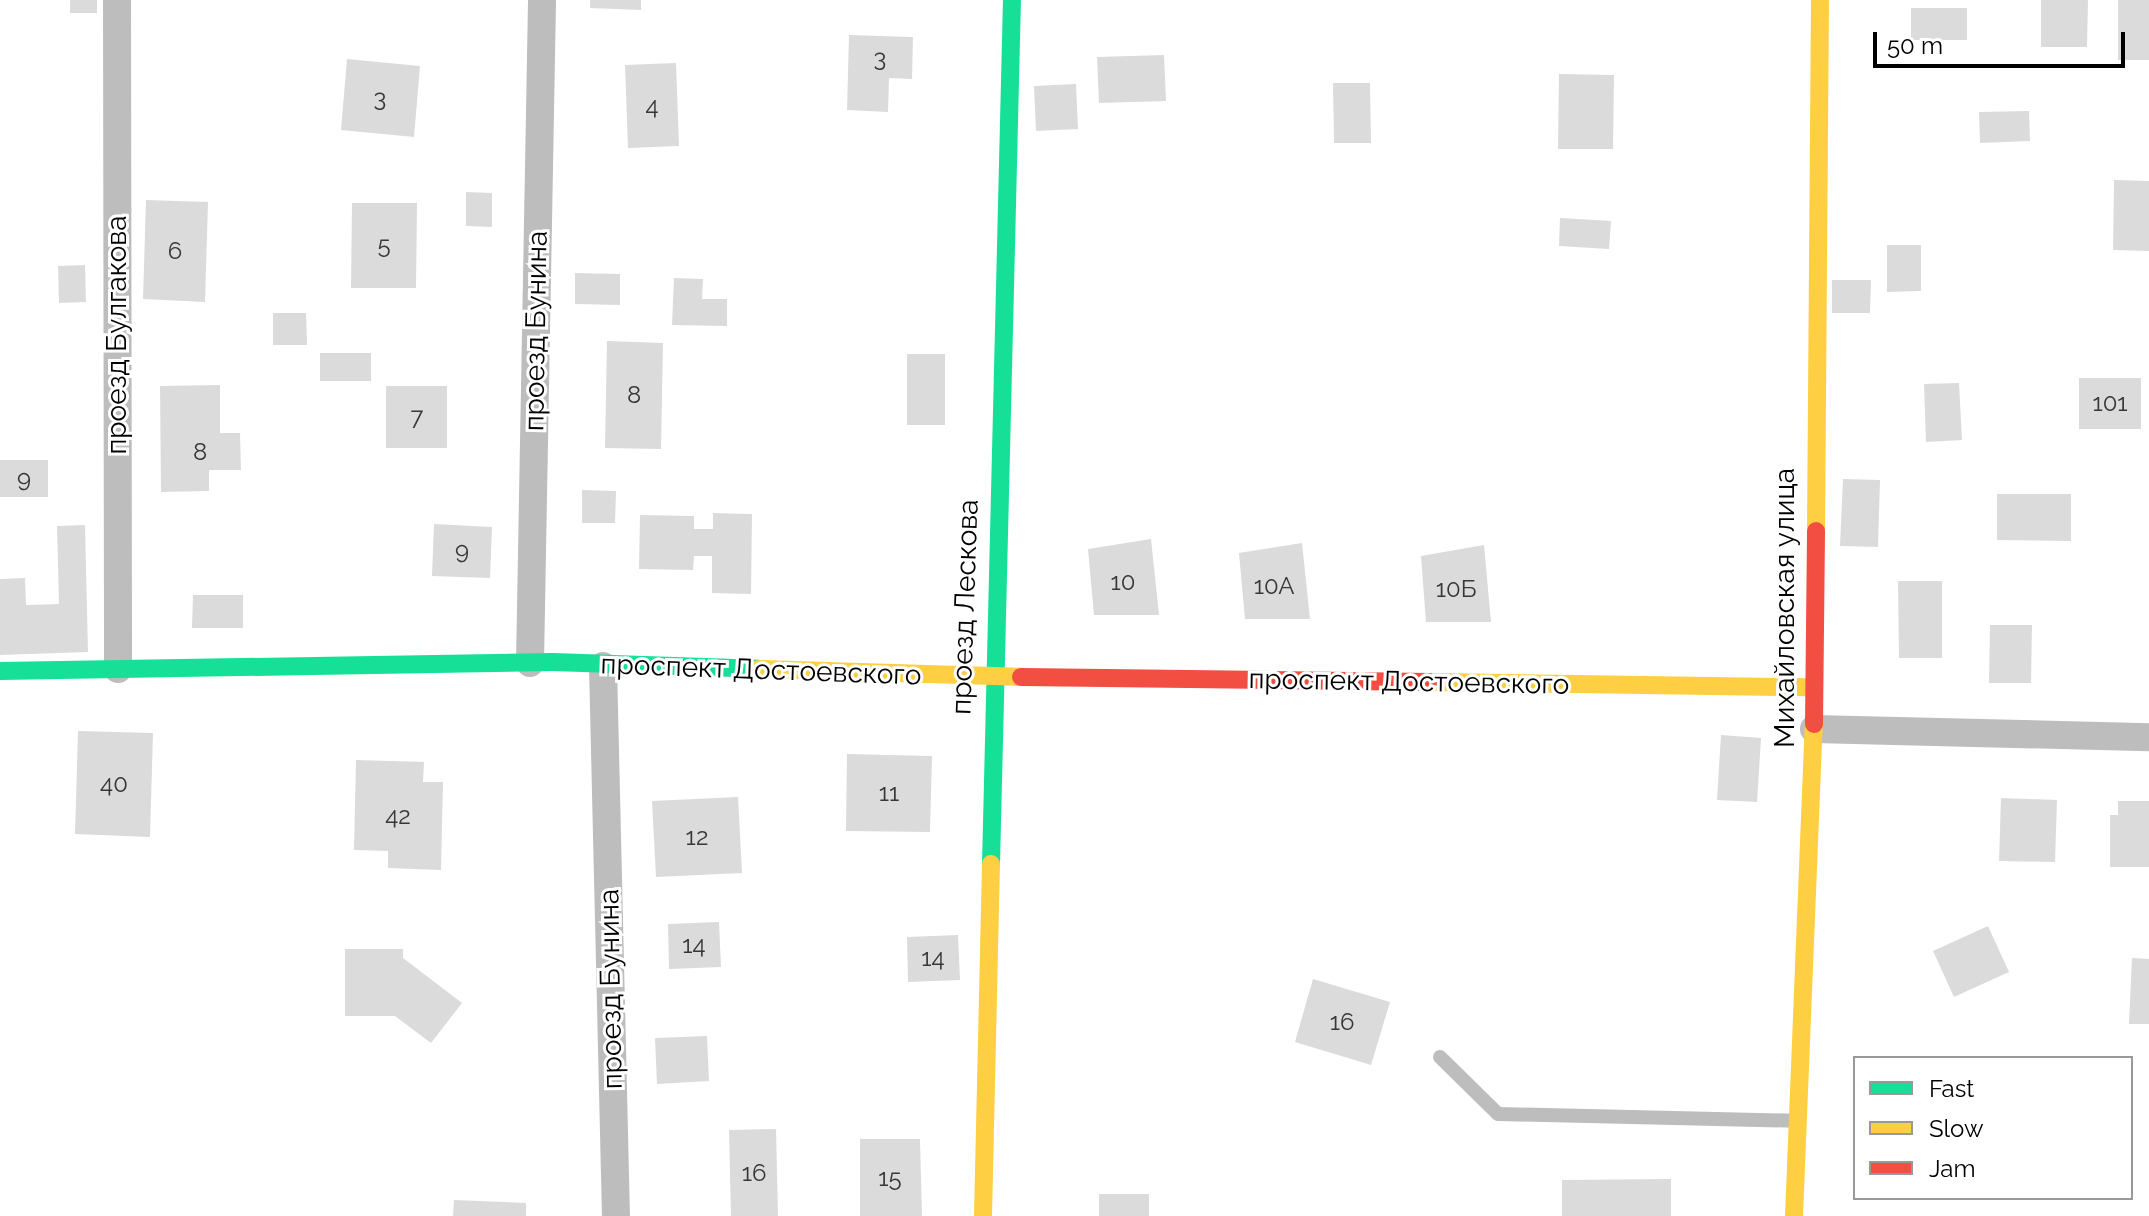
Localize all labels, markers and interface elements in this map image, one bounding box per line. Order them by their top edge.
scale bar [1877,16,2129,66]
text: 50 m [1887,31,1943,60]
house number: 3 [874,44,886,72]
house number: 3 [374,84,386,112]
house number: 4 [645,92,659,120]
street label: проезд Булгакова [100,215,134,455]
street label: проезд Бунина [517,230,555,432]
house number: 5 [377,231,391,259]
house number: 6 [168,237,182,265]
house number: 8 [627,381,641,409]
house number: 101 [2092,389,2128,417]
house number: 7 [411,403,423,431]
house number: 8 [193,438,207,466]
house number: 9 [17,465,31,493]
street label: Михайловская улица [1768,468,1802,748]
street label: проезд Лескова [944,499,986,715]
house number: 9 [455,537,469,565]
house number: 10 [1111,568,1135,596]
house number: 10А [1254,572,1294,600]
house number: 10Б [1436,575,1476,603]
street label: проспект Достоевского [600,648,922,692]
street label: проспект Достоевского [1248,662,1570,702]
house number: 40 [100,770,128,798]
house number: 11 [879,779,899,807]
house number: 42 [385,802,411,830]
house number: 12 [686,823,708,851]
street label: проезд Бунина [592,888,630,1090]
house number: 14 [682,931,706,959]
house number: 14 [921,944,945,972]
house number: 16 [1330,1008,1354,1036]
legend [1853,1056,2133,1200]
text: Fast [1929,1074,1974,1103]
text: Slow [1929,1114,1983,1143]
text: Jam [1929,1154,1975,1183]
house number: 16 [742,1159,766,1187]
house number: 15 [878,1164,902,1192]

